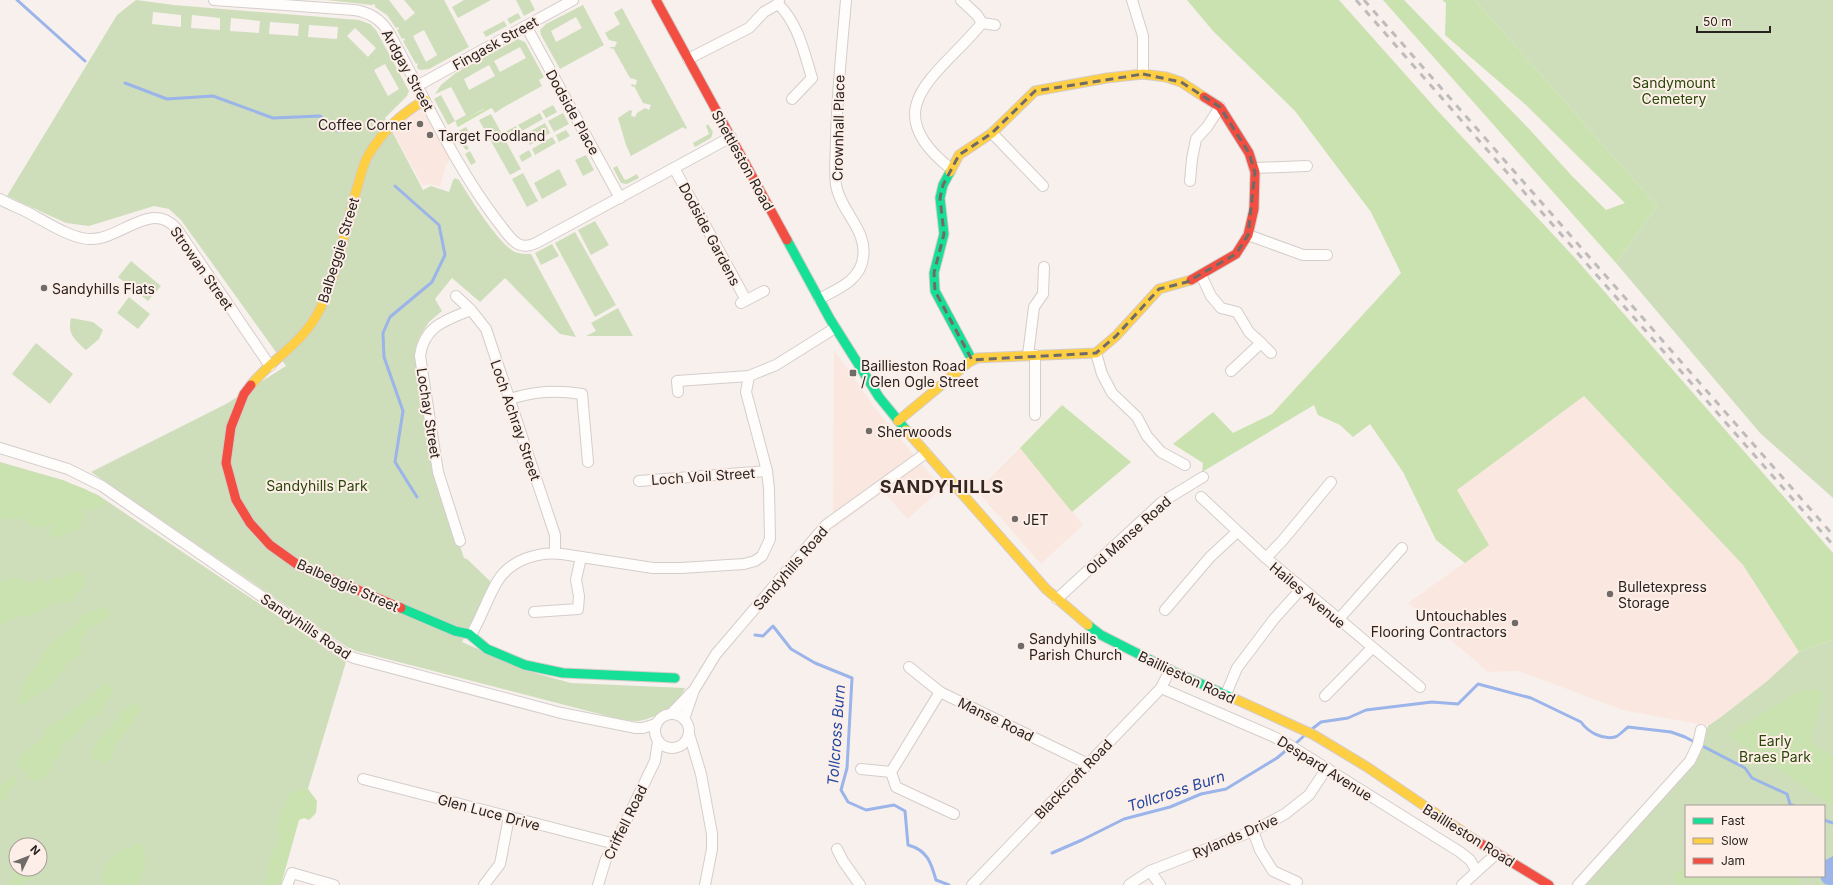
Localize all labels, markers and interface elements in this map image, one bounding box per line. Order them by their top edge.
scale bar [1697,8,1770,34]
street label: Fingask Street [449,12,541,73]
text: 50 m [1703,14,1732,29]
street label: Ardgay Street [379,26,438,114]
street label: Dodside Place [543,66,603,158]
park label: Sandymount Cemetery [1632,74,1716,107]
street label: Crownhall Place [829,75,847,181]
street label: Shettleston Road [708,107,778,213]
place label: Coffee Corner [318,116,412,133]
marker: Coffee Corner [415,119,425,129]
place label: Target Foodland [438,127,545,144]
marker: Target Foodland [425,130,435,140]
street label: Dodside Gardens [676,180,744,288]
street label: Balbeggie Street [314,195,362,305]
street label: Strowan Street [167,223,237,313]
place label: Sandyhills Flats [52,280,155,297]
marker: Sandyhills Flats [39,283,49,293]
street label: Loch Achray Street [487,357,545,483]
place label: Baillieston Road / Glen Ogle Street [861,357,979,390]
street label: Lochay Street [413,366,445,460]
marker: Baillieston Road / Glen Ogle Street [848,368,858,378]
place label: Sherwoods [877,423,952,440]
marker: Sherwoods [864,426,874,436]
street label: Loch Voil Street [650,464,756,488]
district label: SANDYHILLS [880,476,1004,497]
park label: Sandyhills Park [266,477,368,494]
street label: Old Manse Road [1082,492,1174,578]
place label: JET [1023,511,1048,528]
marker: JET [1010,514,1020,524]
street label: Sandyhills Road [749,523,831,613]
street label: Balbeggie Street [295,555,402,615]
street label: Hailes Avenue [1267,558,1349,632]
place label: Bulletexpress Storage [1618,578,1707,611]
marker: Bulletexpress Storage [1605,589,1615,599]
street label: Sandyhills Road [258,590,354,662]
place label: Untouchables Flooring Contractors [1371,607,1507,640]
marker: Untouchables Flooring Contractors [1510,618,1520,628]
place label: Sandyhills Parish Church [1029,630,1122,663]
marker: Sandyhills Parish Church [1016,641,1026,651]
street label: Baillieston Road [1136,647,1238,707]
water label: Tollcross Burn [823,684,849,786]
street label: Manse Road [955,693,1037,745]
street label: Despard Avenue [1274,732,1376,804]
park label: Early Braes Park [1739,732,1811,765]
street label: Blackcroft Road [1031,736,1115,822]
water label: Tollcross Burn [1125,766,1227,816]
street label: Criffell Road [600,782,650,862]
street label: Glen Luce Drive [436,790,542,834]
street label: Baillieston Road [1420,800,1518,870]
legend [1685,805,1825,877]
street label: Rylands Drive [1190,810,1280,862]
text: Fast [1721,813,1745,828]
text: Slow [1721,833,1749,848]
north arrow [8,837,48,877]
text: N [27,842,43,858]
text: Jam [1721,853,1745,868]

